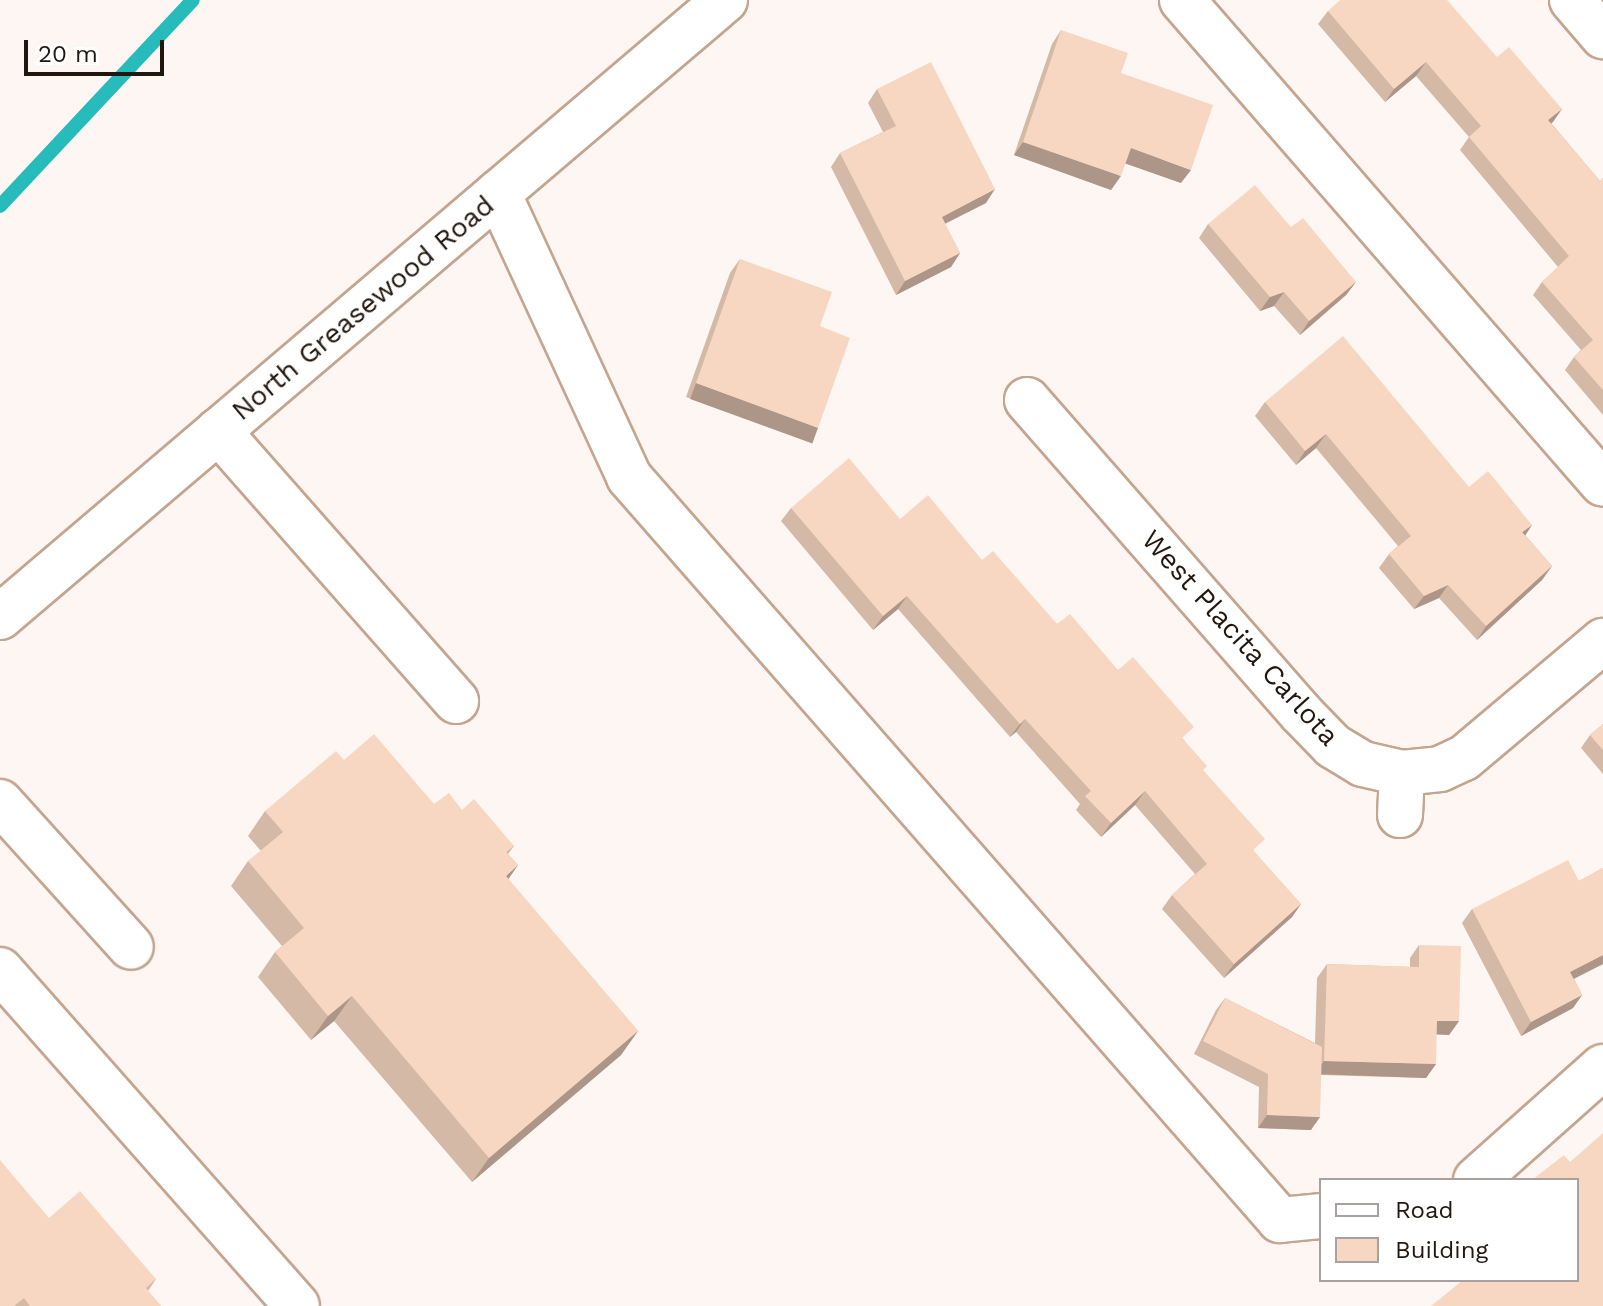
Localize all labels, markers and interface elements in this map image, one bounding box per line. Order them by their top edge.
scale bar [28,24,168,74]
text: 20 m [38,40,98,68]
street label: North Greasewood Road [225,188,501,428]
street label: West Placita Carlota [1134,523,1346,753]
legend [1319,1178,1579,1282]
text: Road [1395,1196,1454,1224]
text: Building [1395,1236,1488,1264]

